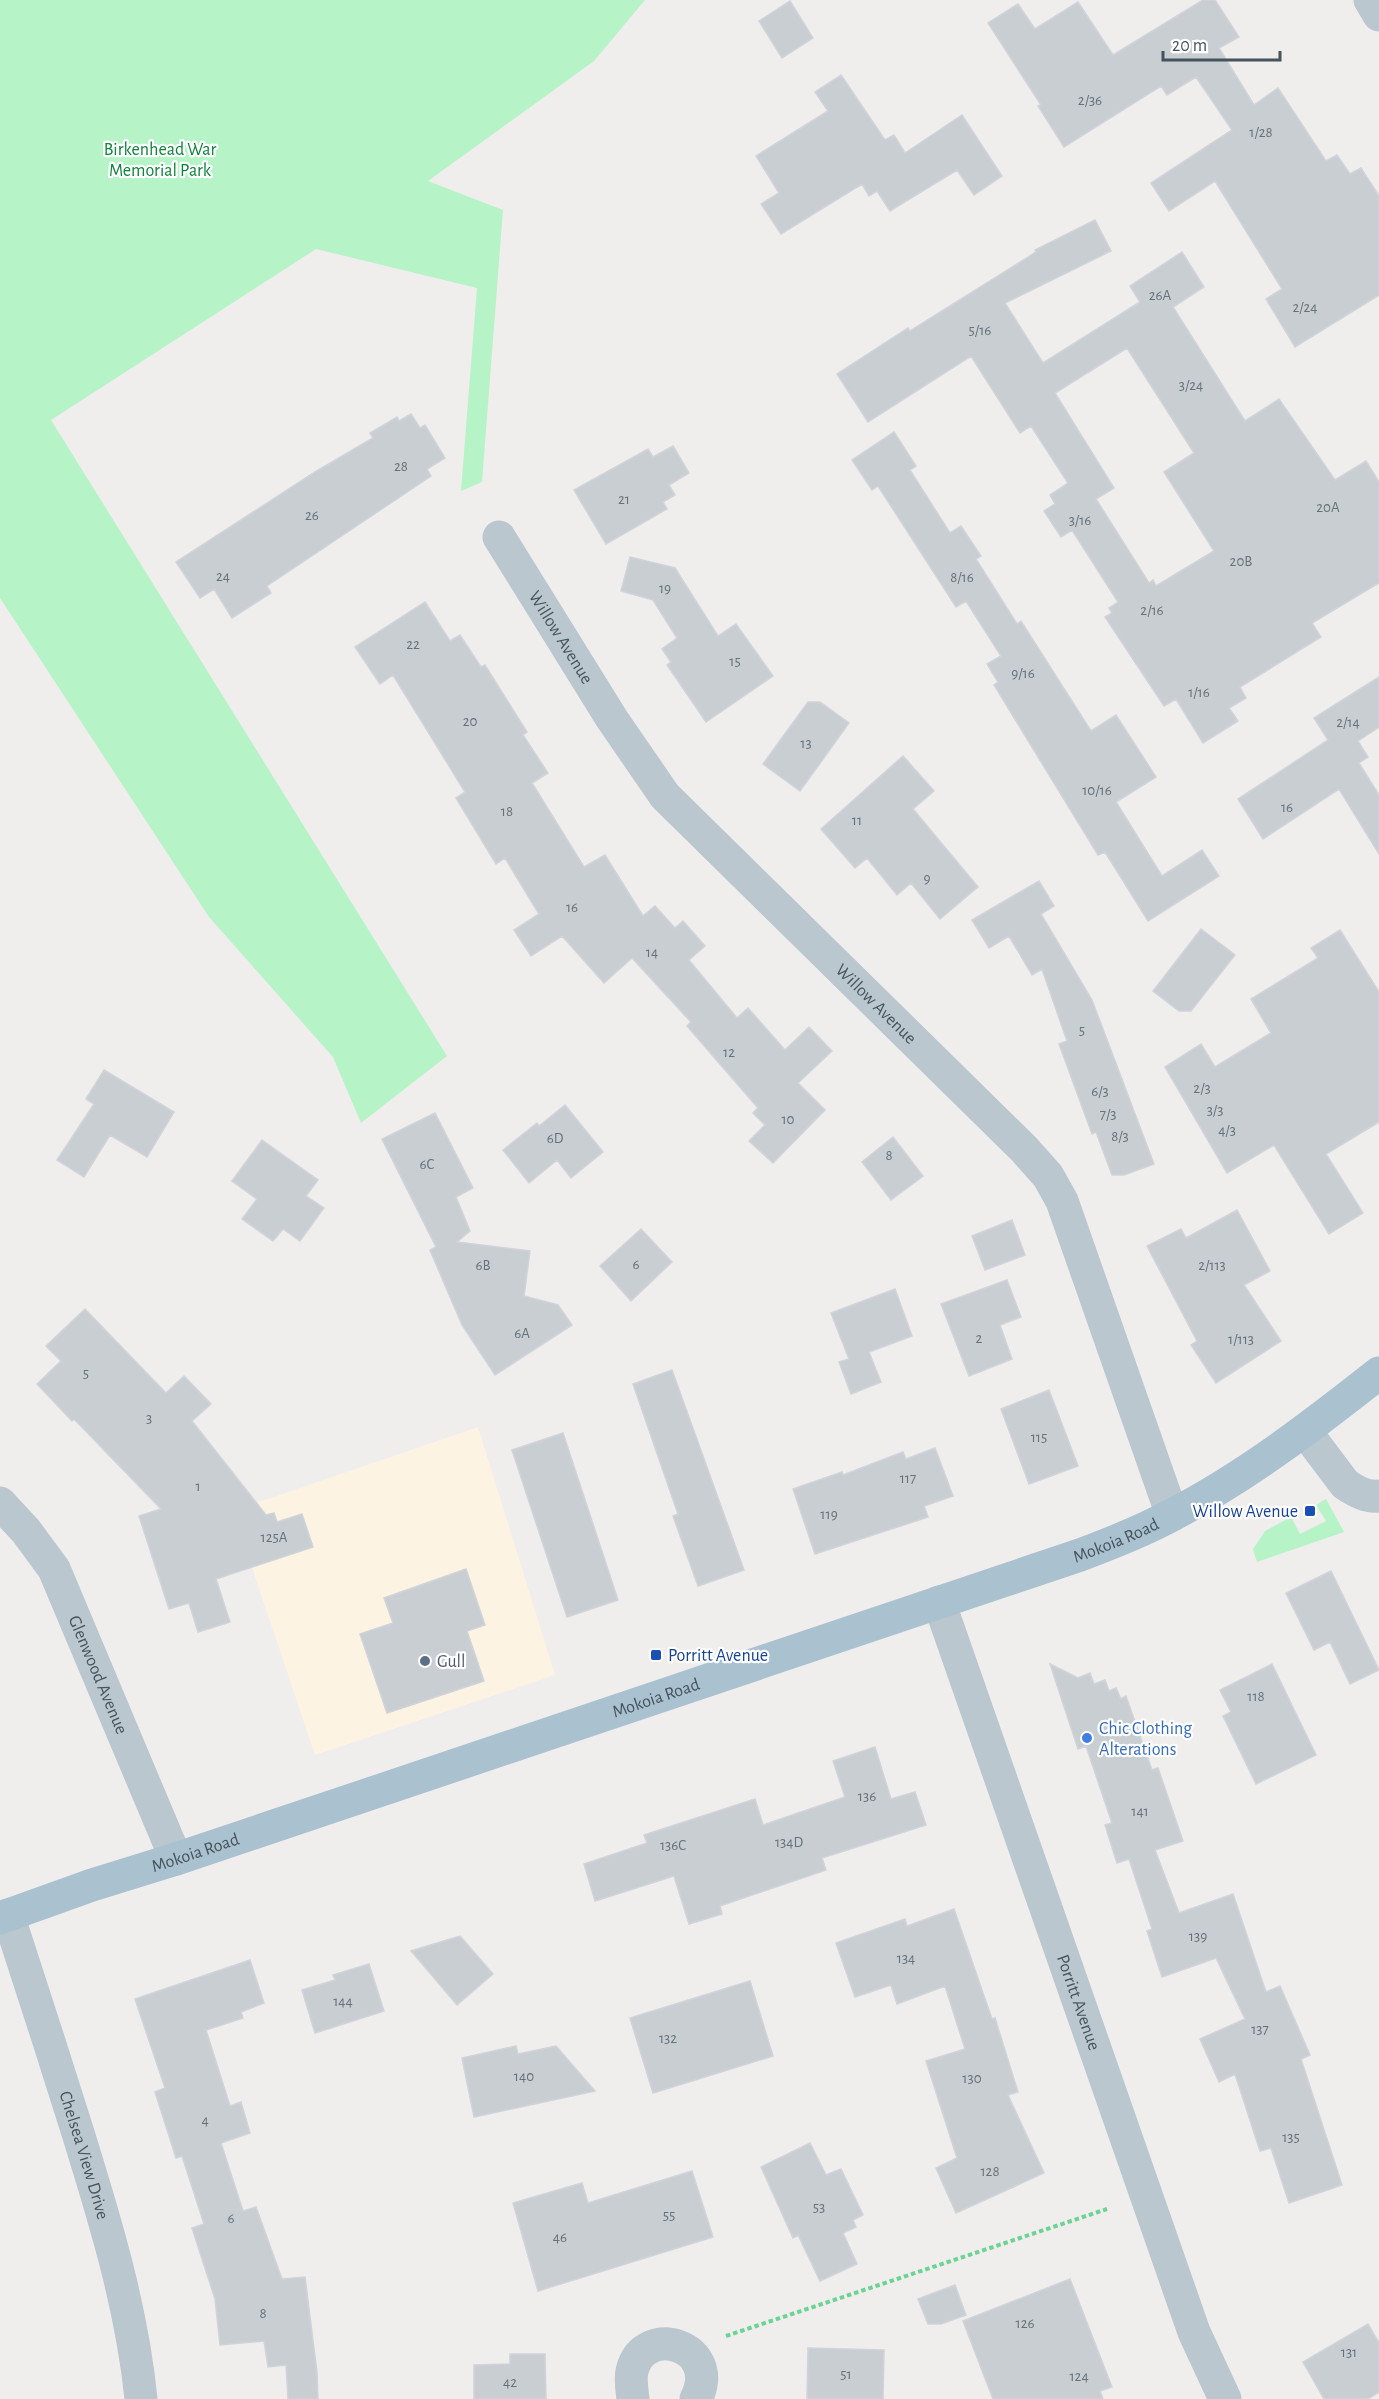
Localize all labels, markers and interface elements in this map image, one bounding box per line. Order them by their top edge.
scale bar [1163,24,1280,62]
text: 20 m [1172,37,1207,55]
house number: 2/36 [1078,93,1102,108]
house number: 1/28 [1249,125,1273,140]
park label: Birkenhead War Memorial Park [104,141,217,180]
house number: 26A [1149,288,1172,303]
house number: 2/24 [1292,300,1318,315]
house number: 5/16 [969,323,991,338]
house number: 3/24 [1179,378,1203,393]
house number: 28 [394,459,408,474]
house number: 21 [618,492,630,507]
house number: 20A [1316,500,1340,515]
house number: 26 [305,508,319,523]
house number: 3/16 [1069,513,1091,528]
house number: 20B [1230,554,1252,569]
house number: 24 [216,569,230,584]
house number: 8/16 [950,570,974,585]
house number: 19 [659,581,671,596]
street label: Willow Avenue [525,588,596,687]
house number: 2/16 [1140,603,1164,618]
house number: 22 [406,637,420,652]
house number: 15 [729,654,741,669]
house number: 9/16 [1011,666,1035,681]
house number: 1/16 [1188,685,1210,700]
house number: 20 [463,714,477,729]
house number: 2/14 [1336,715,1360,730]
house number: 13 [800,736,812,751]
house number: 10/16 [1082,783,1112,798]
house number: 16 [1281,800,1293,815]
house number: 18 [501,804,513,819]
house number: 11 [852,813,862,828]
house number: 9 [923,871,931,886]
house number: 16 [566,900,578,915]
house number: 14 [646,945,658,960]
street label: Willow Avenue [832,961,920,1048]
house number: 5 [1079,1023,1085,1038]
house number: 12 [723,1045,735,1060]
house number: 2/3 [1193,1081,1211,1096]
house number: 6/3 [1091,1084,1109,1099]
house number: 3/3 [1207,1103,1223,1118]
house number: 7/3 [1100,1107,1116,1122]
house number: 10 [781,1112,795,1127]
house number: 4/3 [1218,1123,1236,1138]
house number: 8/3 [1111,1129,1129,1144]
house number: 6D [547,1131,564,1146]
house number: 8 [885,1148,893,1163]
house number: 6C [420,1157,435,1172]
house number: 6 [632,1257,640,1272]
house number: 6B [475,1258,491,1273]
house number: 2/113 [1198,1258,1226,1273]
house number: 6A [514,1326,530,1341]
house number: 2 [976,1331,983,1346]
house number: 1/113 [1228,1332,1254,1347]
house number: 5 [83,1366,89,1381]
house number: 3 [146,1411,152,1426]
house number: 115 [1031,1430,1047,1445]
house number: 117 [900,1471,916,1486]
house number: 1 [195,1479,201,1494]
place label: Willow Avenue [1193,1503,1298,1521]
marker: Willow Avenue [1303,1504,1317,1518]
house number: 119 [820,1507,838,1522]
street label: Mokoia Road [1071,1515,1162,1567]
house number: 125A [261,1530,288,1545]
street label: Glenwood Avenue [65,1613,130,1737]
place label: Porritt Avenue [668,1647,768,1665]
marker: Porritt Avenue [649,1648,663,1662]
place label: Gull [437,1653,466,1671]
marker: Gull [418,1654,432,1668]
street label: Mokoia Road [610,1676,702,1722]
house number: 118 [1247,1689,1265,1704]
place label: Chic Clothing Alterations [1099,1720,1192,1759]
marker: Chic Clothing Alterations [1080,1731,1094,1745]
house number: 136 [858,1789,876,1804]
house number: 141 [1131,1804,1149,1819]
street label: Mokoia Road [150,1830,242,1876]
house number: 134D [775,1835,803,1850]
house number: 136C [660,1838,686,1853]
house number: 139 [1189,1929,1207,1944]
house number: 134 [897,1951,915,1966]
street label: Porritt Avenue [1053,1952,1103,2053]
house number: 144 [333,1994,353,2009]
house number: 137 [1251,2022,1269,2037]
house number: 132 [659,2031,677,2046]
house number: 140 [514,2069,534,2084]
house number: 130 [962,2071,982,2086]
street label: Chelsea View Drive [55,2089,112,2222]
house number: 4 [201,2113,209,2128]
house number: 135 [1282,2130,1300,2145]
house number: 128 [980,2164,1000,2179]
house number: 53 [813,2200,825,2215]
house number: 55 [663,2208,675,2223]
house number: 6 [227,2211,235,2226]
house number: 46 [553,2230,567,2245]
house number: 8 [259,2306,267,2321]
house number: 126 [1015,2316,1035,2331]
house number: 131 [1341,2345,1357,2360]
house number: 51 [840,2367,852,2382]
house number: 124 [1069,2369,1089,2384]
house number: 42 [503,2375,517,2390]

